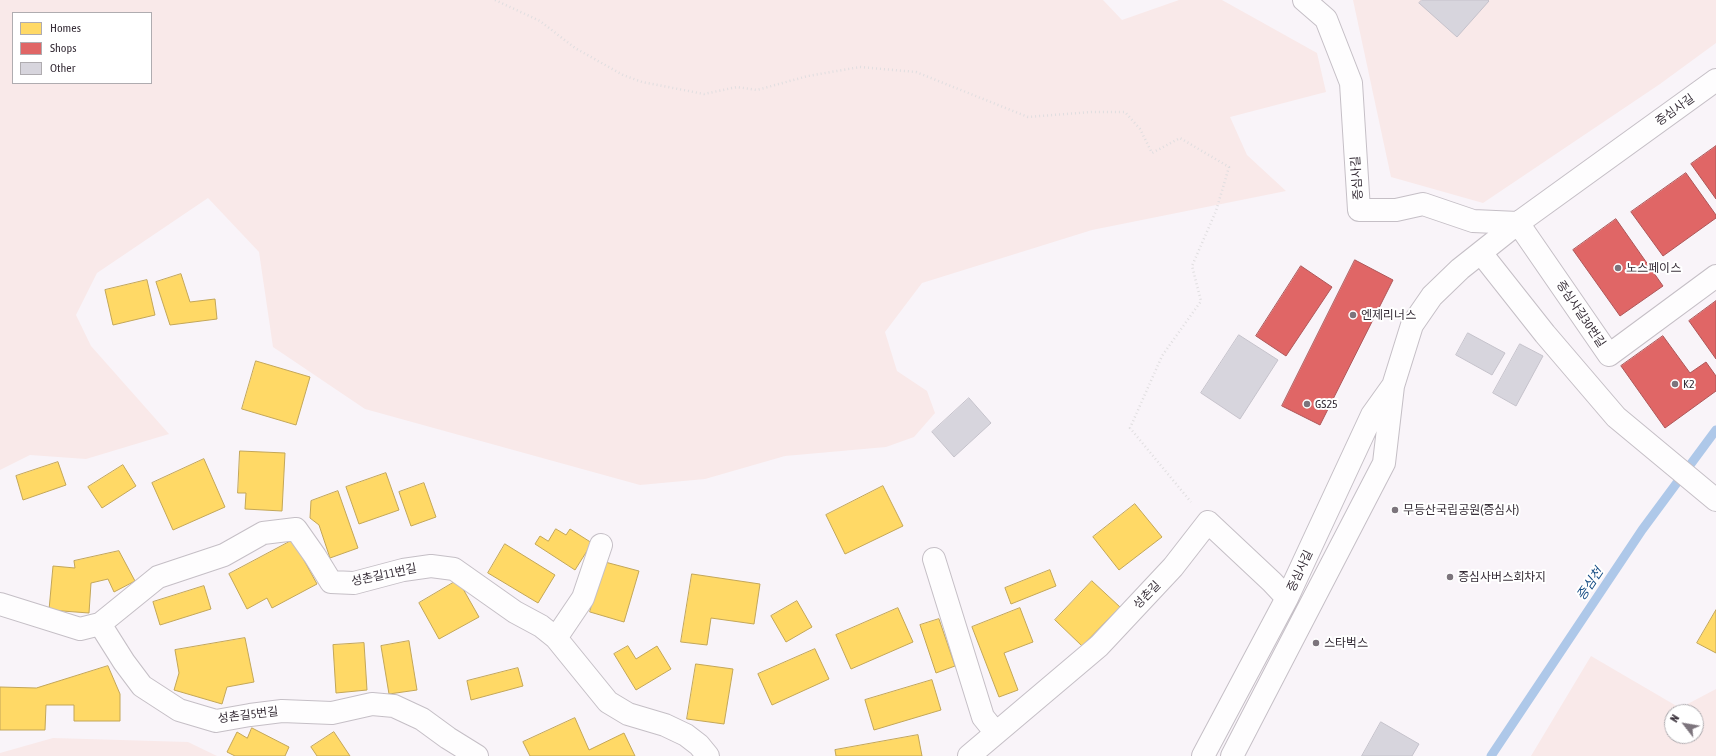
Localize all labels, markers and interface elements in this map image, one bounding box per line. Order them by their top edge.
legend [12,12,152,84]
text: Homes [50,21,81,35]
text: Shops [50,41,76,55]
text: Other [50,61,75,75]
street label: 증심사길 [1653,91,1697,129]
street label: 증심사길 [1348,155,1366,201]
place label: 노스페이스 [1626,261,1681,275]
marker: 노스페이스 [1613,263,1623,273]
street label: 증심사길30번길 [1553,278,1609,350]
place label: 엔제리너스 [1361,308,1416,322]
marker: 엔제리너스 [1348,310,1358,320]
place label: K2 [1683,377,1695,391]
marker: K2 [1670,379,1680,389]
place label: GS25 [1315,397,1338,411]
marker: GS25 [1302,399,1312,409]
place label: 무등산국립공원(증심사) [1403,503,1519,517]
marker: 무등산국립공원(증심사) [1390,505,1400,515]
street label: 증심사길 [1284,548,1316,594]
street label: 성촌길11번길 [350,561,418,589]
water label: 증심천 [1574,565,1606,603]
place label: 증심사버스회차지 [1458,570,1546,584]
marker: 증심사버스회차지 [1445,572,1455,582]
street label: 성촌길 [1130,578,1164,612]
place label: 스타벅스 [1324,636,1368,650]
marker: 스타벅스 [1311,638,1321,648]
street label: 성촌길5번길 [217,704,279,726]
north arrow [1664,704,1704,744]
text: N [1668,712,1681,724]

